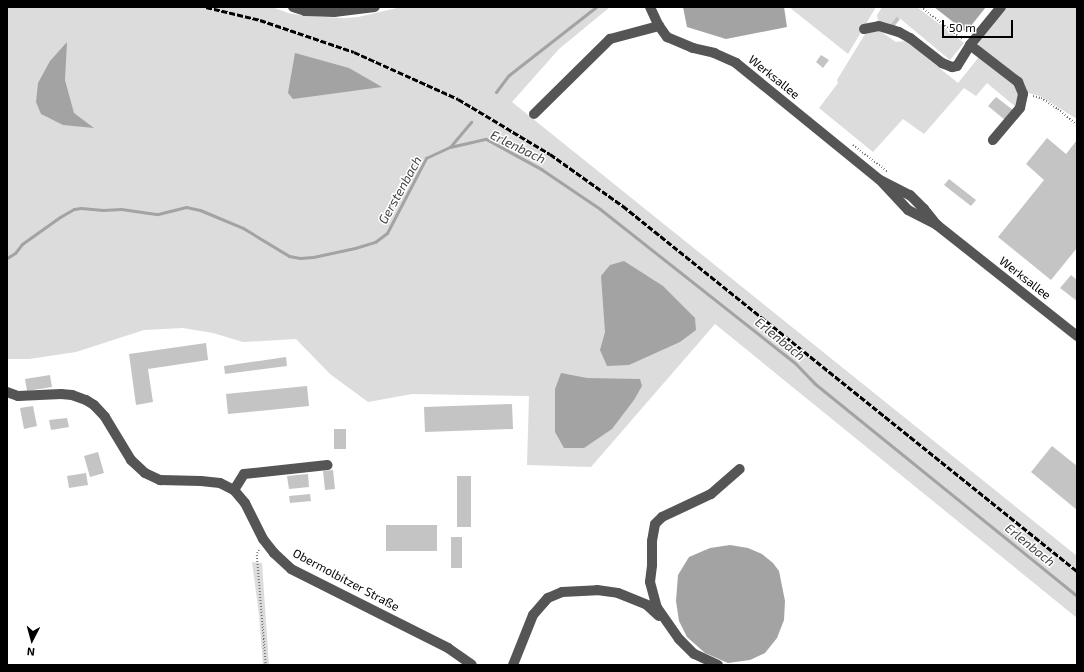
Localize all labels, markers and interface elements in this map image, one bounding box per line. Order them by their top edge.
scale bar [944,12,1015,38]
text: 50 m [949,20,976,34]
street label: Werksallee [746,52,802,102]
water label: Erlenbach [488,127,548,167]
water label: Gerstenbach [375,153,425,227]
street label: Werksallee [996,253,1054,303]
water label: Erlenbach [752,314,808,364]
water label: Erlenbach [1002,520,1058,570]
street label: Obermolbitzer Straße [290,546,402,614]
north arrow [12,620,52,660]
text: N [26,646,35,659]

